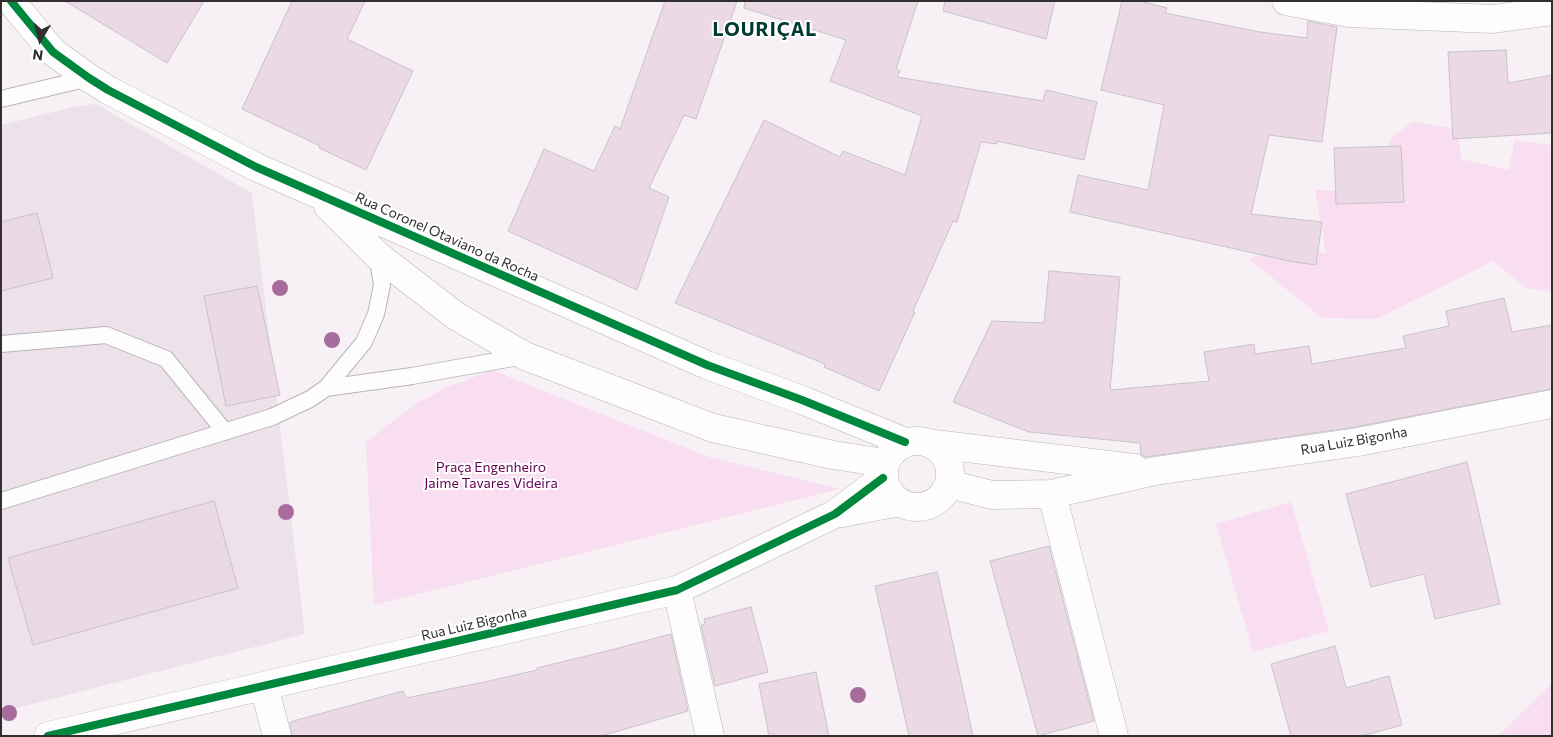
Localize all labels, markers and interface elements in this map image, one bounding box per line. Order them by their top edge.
north arrow [15,15,65,65]
district label: LOURIÇAL [712,19,818,41]
text: N [31,46,44,64]
street label: Rua Coronel Otaviano da Rocha [352,189,542,285]
street label: Rua Luiz Bigonha [1299,423,1409,459]
park label: Praça Engenheiro Jaime Tavares Videira [424,459,558,492]
street label: Rua Luiz Bigonha [419,604,529,644]

